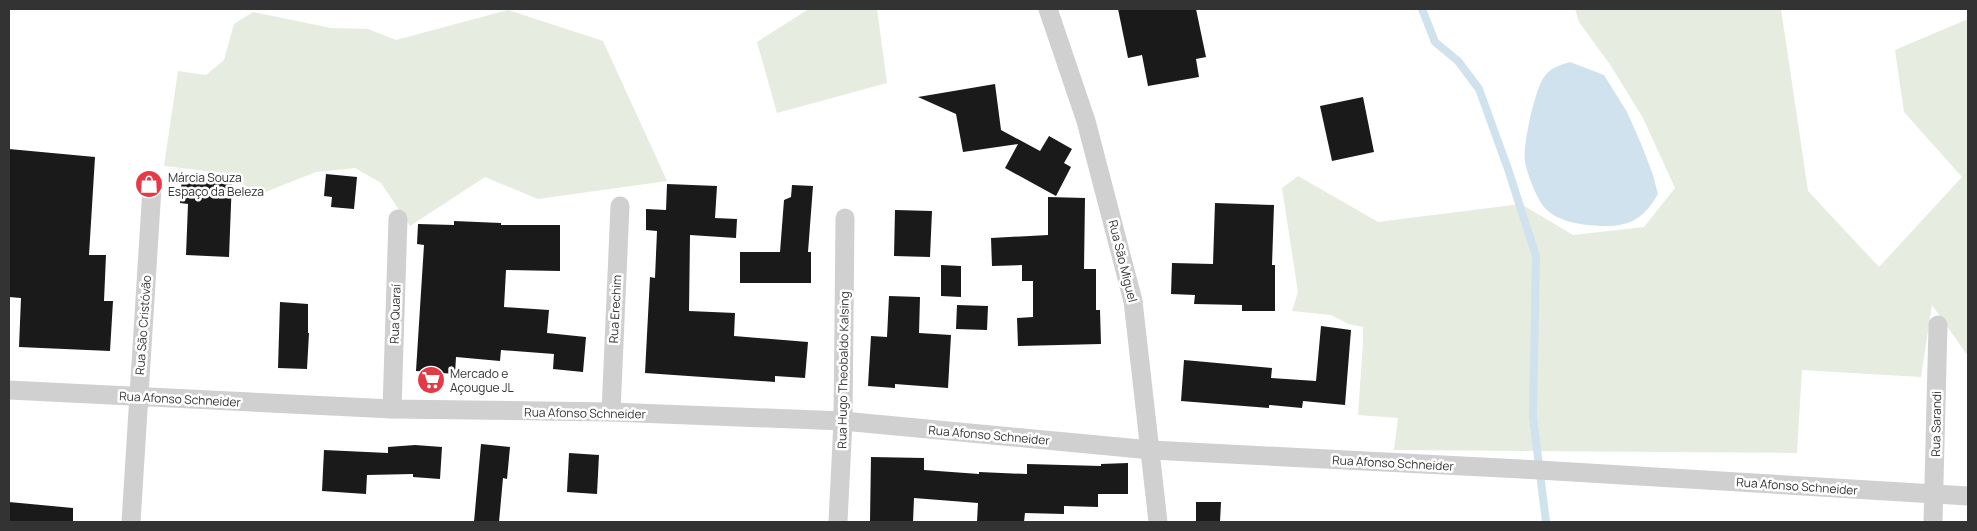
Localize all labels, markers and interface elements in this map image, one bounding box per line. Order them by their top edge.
shop icon: Márcia Souza Espaço da Beleza [134,169,164,199]
place label: Márcia Souza Espaço da Beleza [168,169,264,200]
street label: Rua São Miguel [1105,218,1141,304]
street label: Rua São Cristóvão [131,274,155,376]
street label: Rua Erechim [605,274,625,344]
street label: Rua Quaraí [385,284,405,344]
street label: Rua Hugo Theobaldo Kalsing [833,291,853,449]
supermarket icon: Mercado e Açougue JL [416,365,446,395]
place label: Mercado e Açougue JL [450,365,514,396]
street label: Rua Afonso Schneider [119,387,242,411]
street label: Rua Sarandi [1927,391,1945,457]
street label: Rua Afonso Schneider [524,403,647,423]
street label: Rua Afonso Schneider [928,421,1051,449]
street label: Rua Afonso Schneider [1332,451,1455,475]
street label: Rua Afonso Schneider [1736,473,1859,499]

